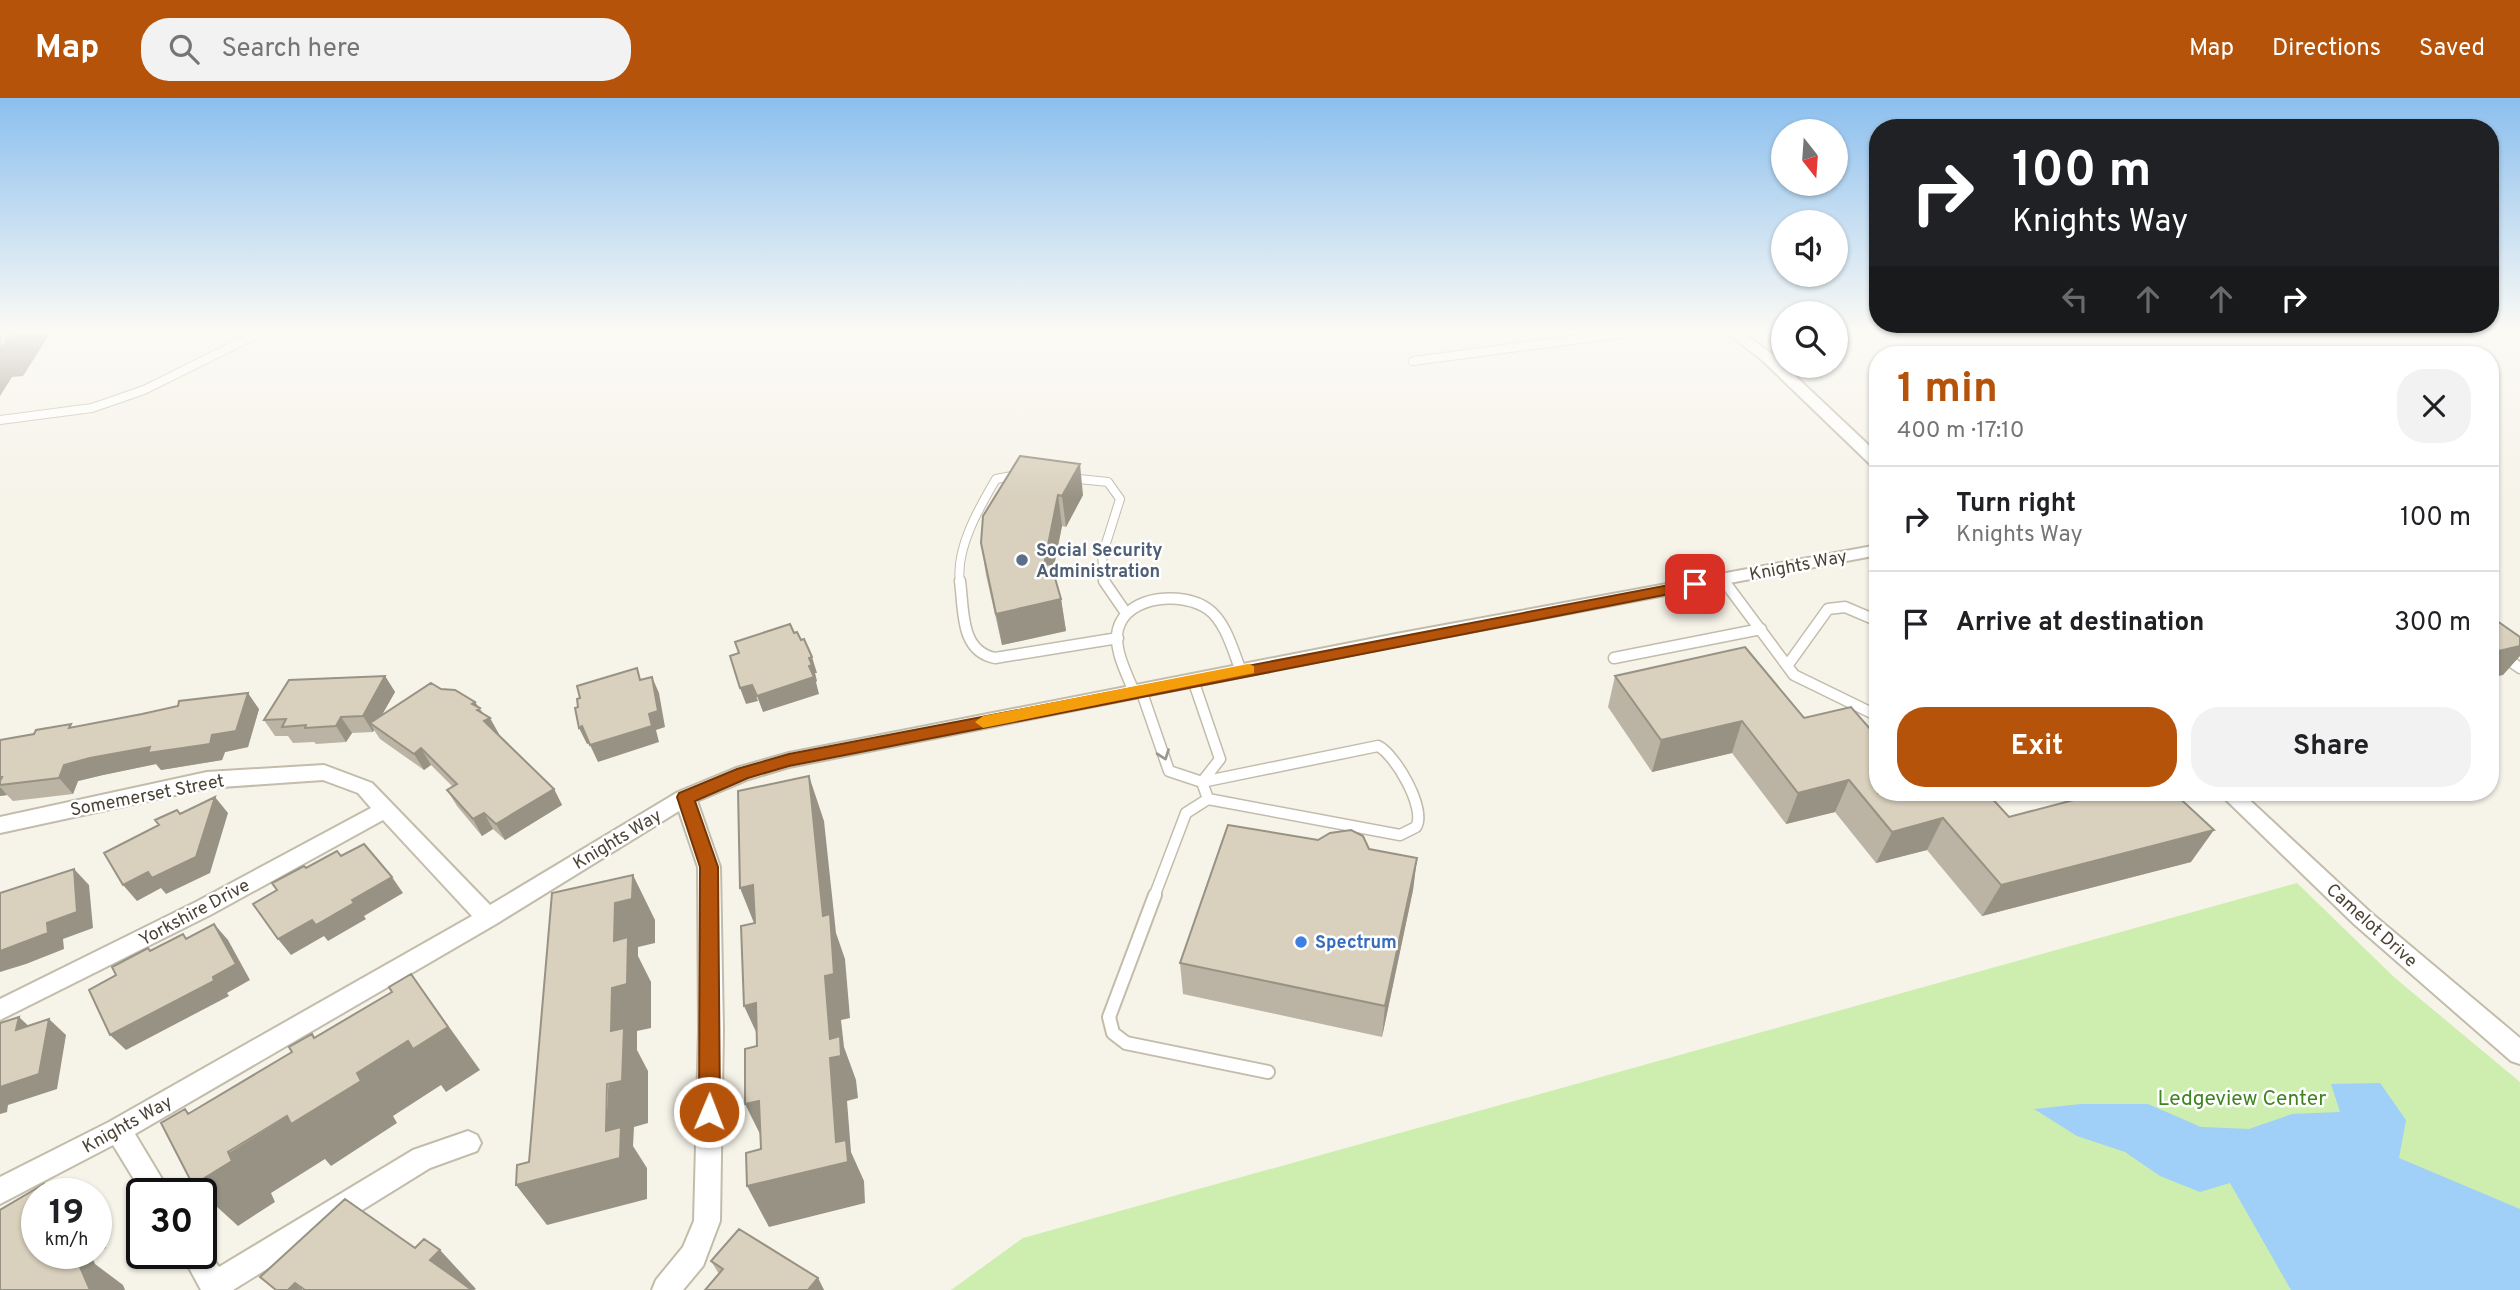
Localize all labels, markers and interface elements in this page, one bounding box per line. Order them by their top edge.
search box [141,18,631,81]
text: Map [35,28,99,70]
icon: search [165,30,203,68]
text: Search here [221,33,360,66]
text: Map [2189,34,2234,64]
text: Directions [2272,34,2381,64]
text: Saved [2419,34,2485,64]
north arrow [1771,119,1848,196]
map controls [1771,119,1848,378]
text: 100 m [2012,142,2151,204]
icon: right [1897,147,1988,238]
text: Knights Way [2012,203,2188,243]
button: sound [1771,210,1848,287]
icon: left [2056,280,2094,318]
icon: ahead [2129,280,2167,318]
icon: ahead [2202,280,2240,318]
icon: right [2275,280,2313,318]
button: search [1771,301,1848,378]
text: 1 min [1897,364,1998,417]
button: close [2397,369,2471,443]
text: 400 m · 17:10 [1897,417,2024,446]
text: Turn right [1956,488,2076,521]
icon: right [1897,500,1935,538]
text: 100 m [2400,502,2471,535]
text: Knights Way [1956,521,2083,550]
place label: Social Security Administration [1036,540,1163,584]
street label: Knights Way [1747,546,1849,587]
marker: Social Security Administration [1014,552,1030,568]
pin [1665,554,1725,614]
icon: arrive [1676,565,1714,603]
icon: arrive [1897,605,1935,643]
text: Arrive at destination [1956,607,2204,640]
text: 300 m [2394,607,2471,640]
button: Exit [1897,707,2177,787]
button: Share [2191,707,2471,787]
one-way arrow [1156,748,1170,760]
street label: Somemerset Street [68,770,226,823]
street label: Knights Way [569,805,666,876]
street label: Yorkshire Drive [135,874,254,952]
street label: Camelot Drive [2321,879,2421,973]
place label: Spectrum [1315,932,1397,955]
marker: Spectrum [1293,934,1309,950]
position arrow [672,1075,746,1149]
park label: Ledgeview Center [2157,1086,2327,1113]
street label: Knights Way [79,1091,177,1159]
speed limit sign: 30 [126,1178,217,1269]
text: 19 [49,1192,84,1236]
text: km/h [45,1229,88,1252]

